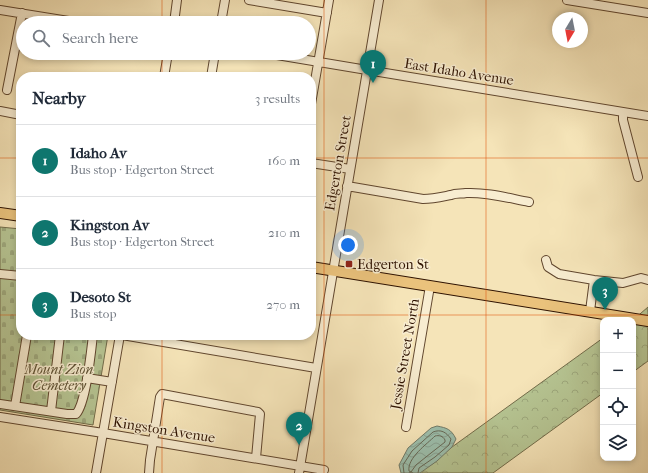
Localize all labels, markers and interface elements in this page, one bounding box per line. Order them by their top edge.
north arrow [552,12,588,48]
search box [16,16,316,60]
icon: search [30,27,52,49]
text: Search here [62,29,138,47]
pin: 1 [360,50,386,83]
street label: East Idaho Avenue [403,55,515,89]
text: Nearby [32,88,86,108]
text: 3 results [255,91,300,106]
street label: Edgerton Street [321,114,355,212]
text: Idaho Av [70,144,127,162]
text: 1 [43,153,47,168]
text: 160 m [268,153,300,168]
text: Bus stop · Edgerton Street [70,162,214,177]
text: Kingston Av [70,216,149,234]
text: 2 [42,225,48,240]
text: 210 m [268,225,300,240]
text: Bus stop · Edgerton Street [70,234,214,249]
your location [338,235,358,255]
place label: Edgerton St [357,256,429,273]
marker: Edgerton St [344,259,354,269]
pin: 3 [592,277,618,310]
text: Desoto St [70,288,131,306]
text: 3 [42,297,48,312]
text: 270 m [266,297,300,312]
street label: Jessie Street North [387,297,423,412]
text: Bus stop [70,306,116,321]
map controls [600,317,636,461]
button: + [600,317,636,353]
button: − [600,353,636,389]
park label: Mount Zion Cemetery [24,361,93,394]
button: locate [600,389,636,425]
pin: 2 [286,412,312,445]
street label: Kingston Avenue [112,414,216,446]
button: layers [600,425,636,461]

